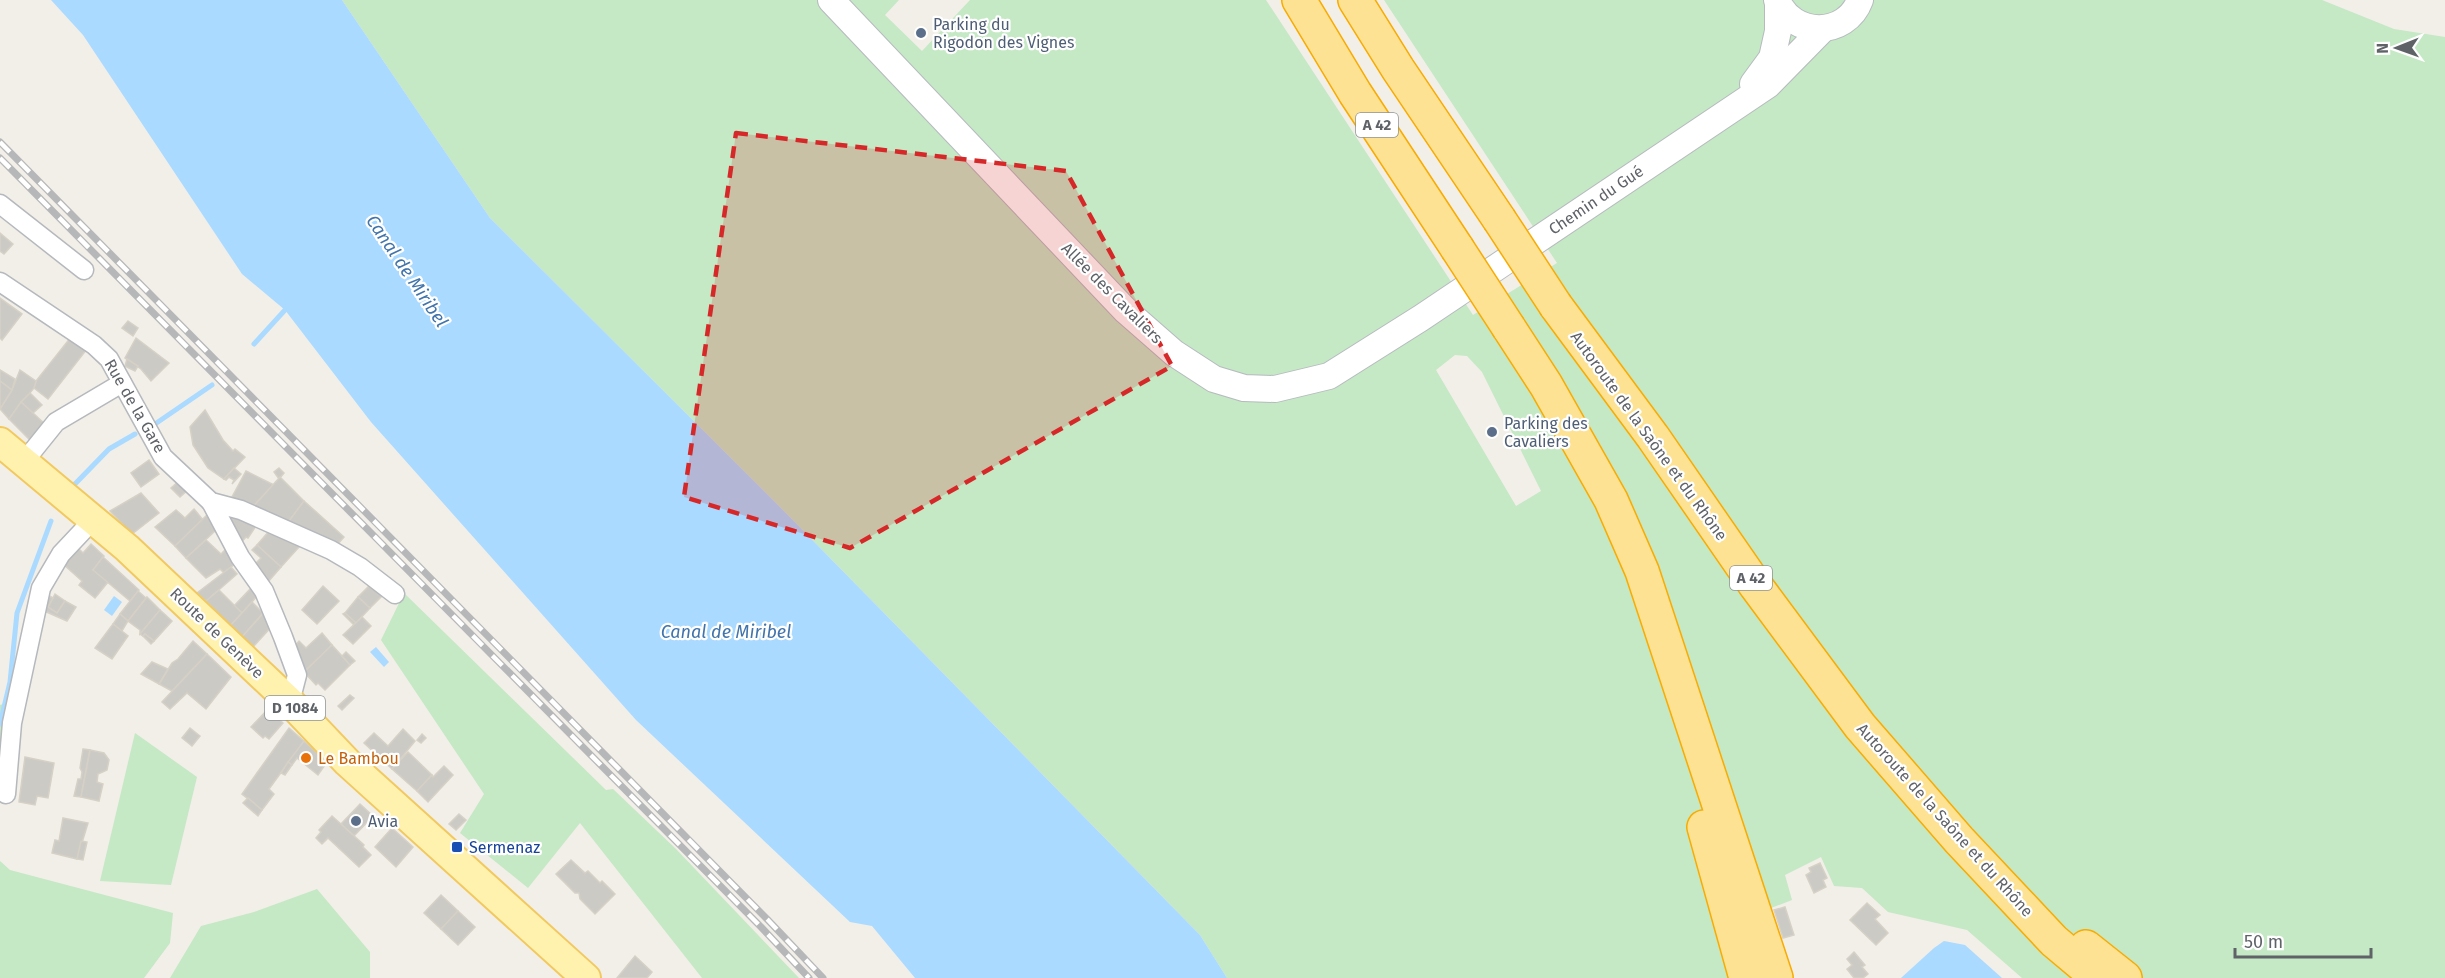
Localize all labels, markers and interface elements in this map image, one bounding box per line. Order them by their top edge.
place label: Parking du Rigodon des Vignes [933,15,1074,52]
north arrow [2367,18,2427,78]
marker: Parking du Rigodon des Vignes [914,26,928,40]
text: N [2373,43,2392,54]
road number: A 42 [1356,113,1398,137]
street label: Chemin du Gué [1545,161,1647,239]
water label: Canal de Miribel [361,211,453,331]
street label: Allée des Cavaliers [1058,239,1166,347]
street label: Autoroute de la Saône et du Rhône [1567,328,1731,544]
street label: Rue de la Gare [100,356,170,456]
place label: Parking des Cavaliers [1504,414,1588,451]
marker: Parking des Cavaliers [1485,425,1499,439]
road number: A 42 [1730,566,1772,590]
street label: Route de Genève [166,584,268,682]
water label: Canal de Miribel [661,621,791,643]
road number: D 1084 [265,696,325,720]
street label: Autoroute de la Saône et du Rhône [1853,719,2037,921]
place label: Le Bambou [318,749,399,768]
marker: Le Bambou [299,751,313,765]
place label: Avia [368,812,398,831]
marker: Avia [349,814,363,828]
place label: Sermenaz [469,838,540,857]
marker: Sermenaz [450,840,464,854]
scale bar [2235,921,2372,959]
text: 50 m [2244,931,2283,953]

